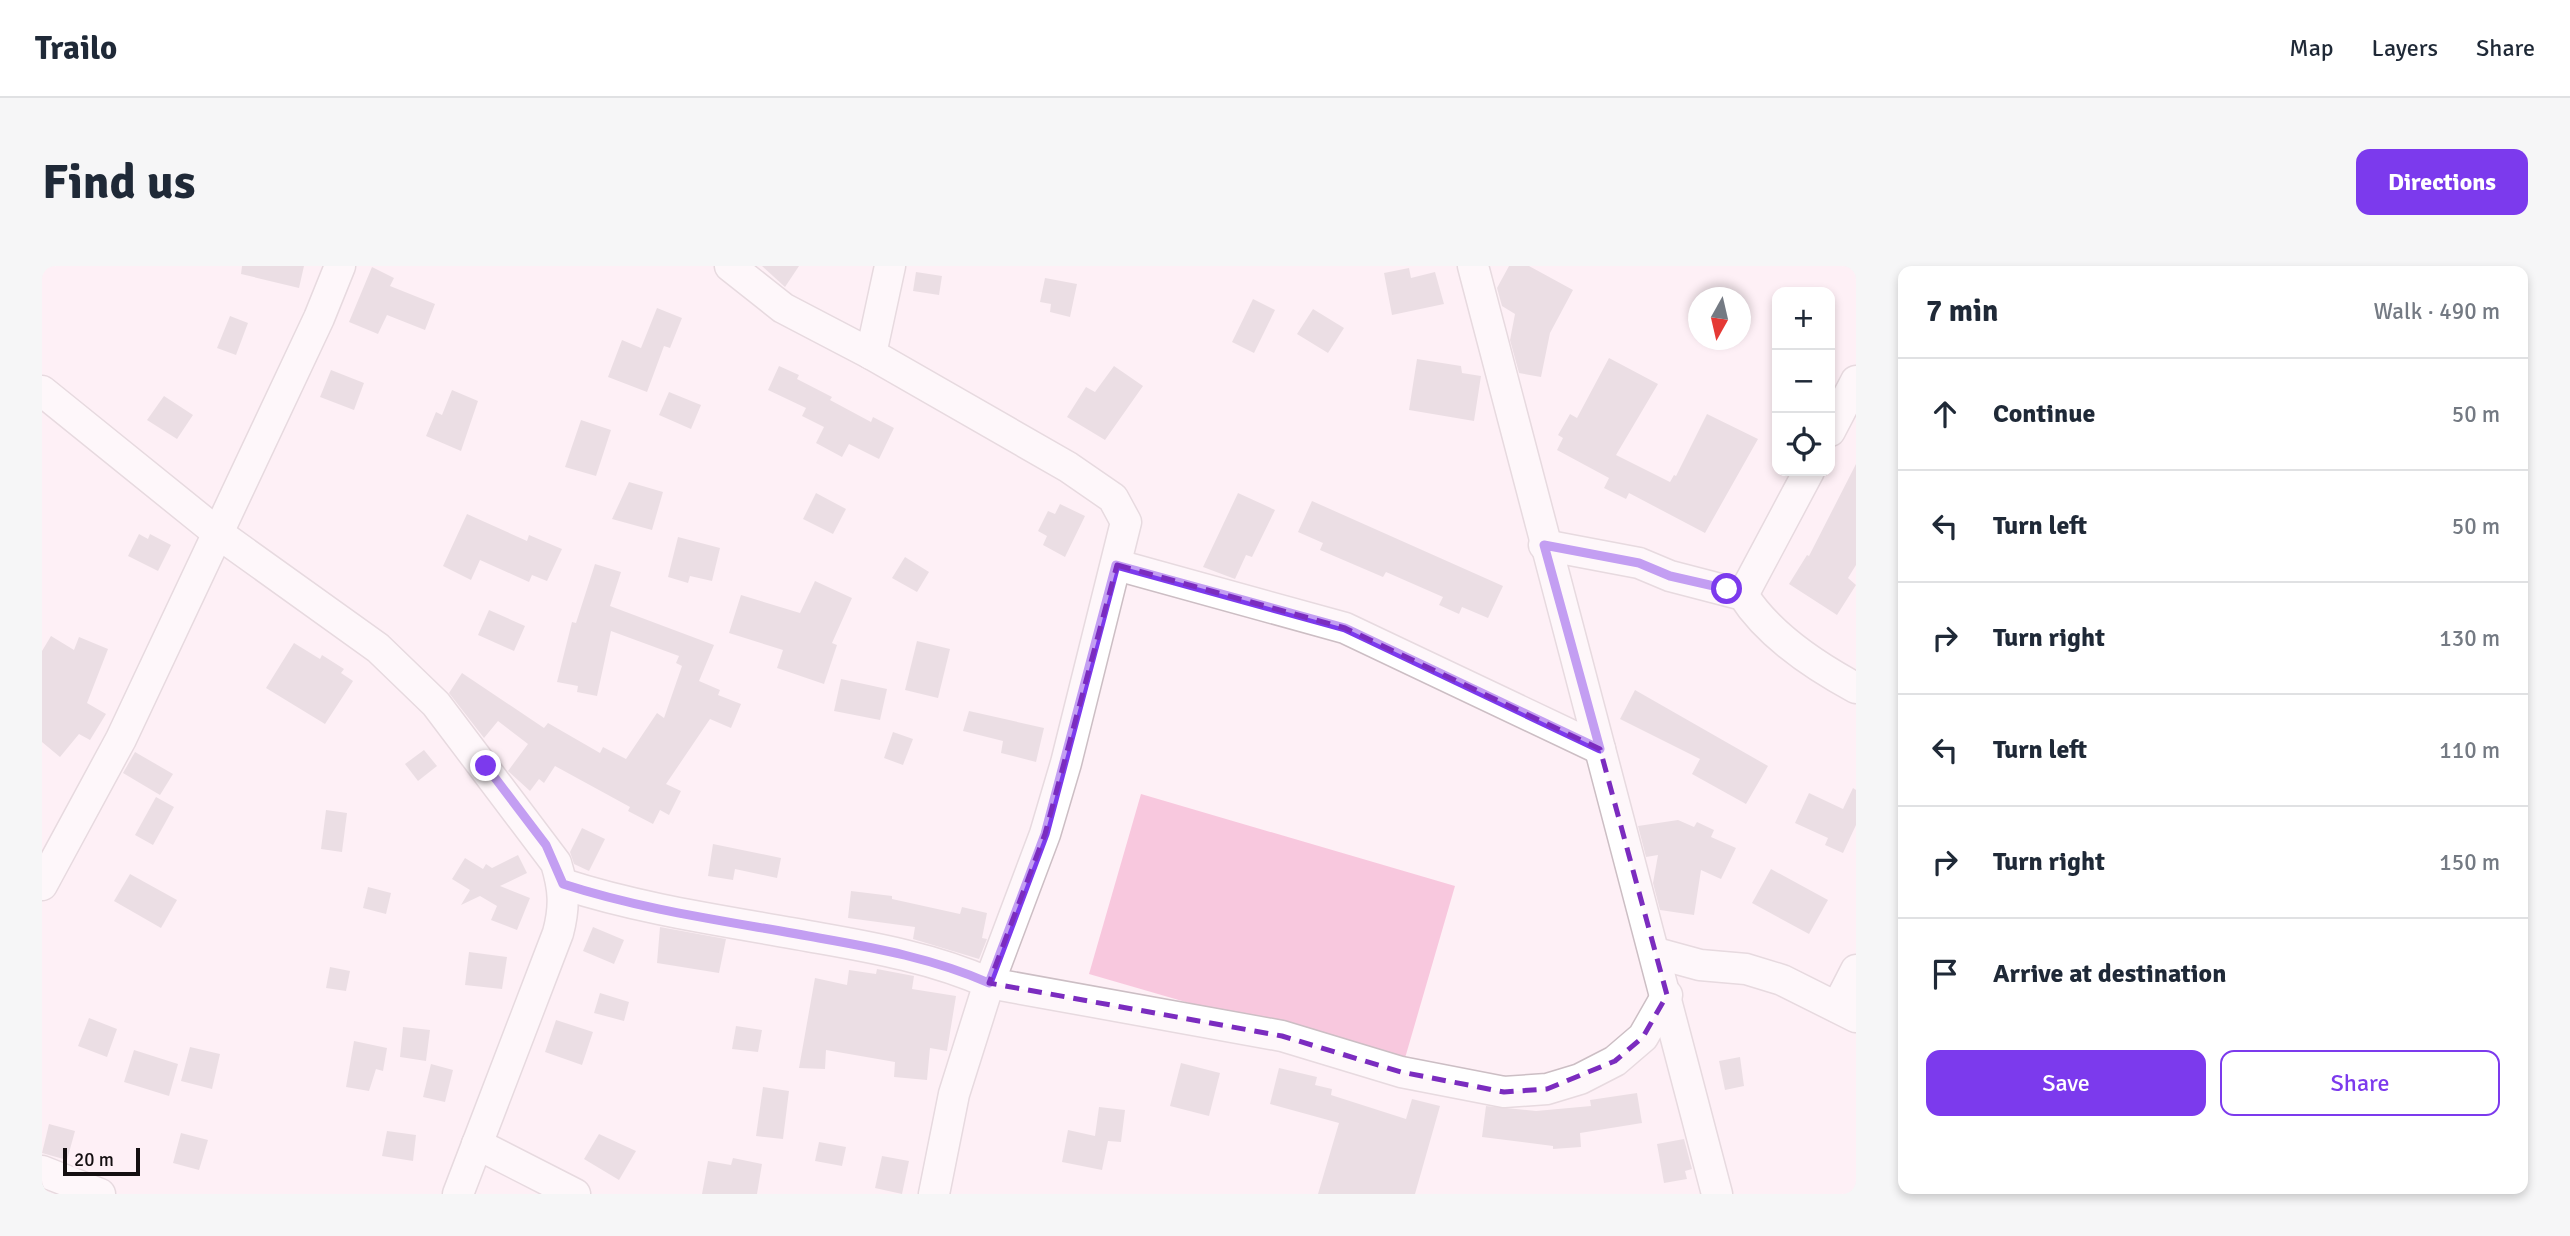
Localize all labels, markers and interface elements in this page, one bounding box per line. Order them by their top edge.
text: Trailo [35,28,117,69]
text: Map [2289,33,2334,63]
text: Layers [2372,33,2438,63]
text: Share [2476,33,2535,63]
button: Directions [2356,149,2528,215]
text: Find us [42,152,195,212]
north arrow [1688,287,1751,350]
map controls [1772,287,1835,476]
button: + [1772,287,1835,350]
text: 7 min [1926,293,1998,330]
text: Walk · 490 m [2374,297,2500,326]
button: − [1772,350,1835,413]
icon: ahead [1926,395,1964,433]
text: Continue [1993,398,2095,430]
text: 50 m [2452,400,2500,429]
button: locate [1772,413,1835,476]
icon: left [1926,507,1964,545]
text: Turn left [1993,510,2087,542]
text: 50 m [2452,512,2500,541]
route start [1711,573,1742,604]
icon: right [1926,619,1964,657]
text: Turn right [1993,622,2105,654]
text: 130 m [2439,624,2500,653]
icon: left [1926,731,1964,769]
text: Turn left [1993,734,2087,766]
text: 110 m [2439,736,2500,765]
route end [470,750,501,781]
icon: right [1926,843,1964,881]
text: Turn right [1993,846,2105,878]
text: 150 m [2439,848,2500,877]
icon: arrive [1926,955,1964,993]
text: Arrive at destination [1993,958,2226,990]
button: Save [1926,1050,2206,1116]
button: Share [2220,1050,2500,1116]
scale bar [63,1145,140,1177]
text: 20 m [74,1148,114,1172]

